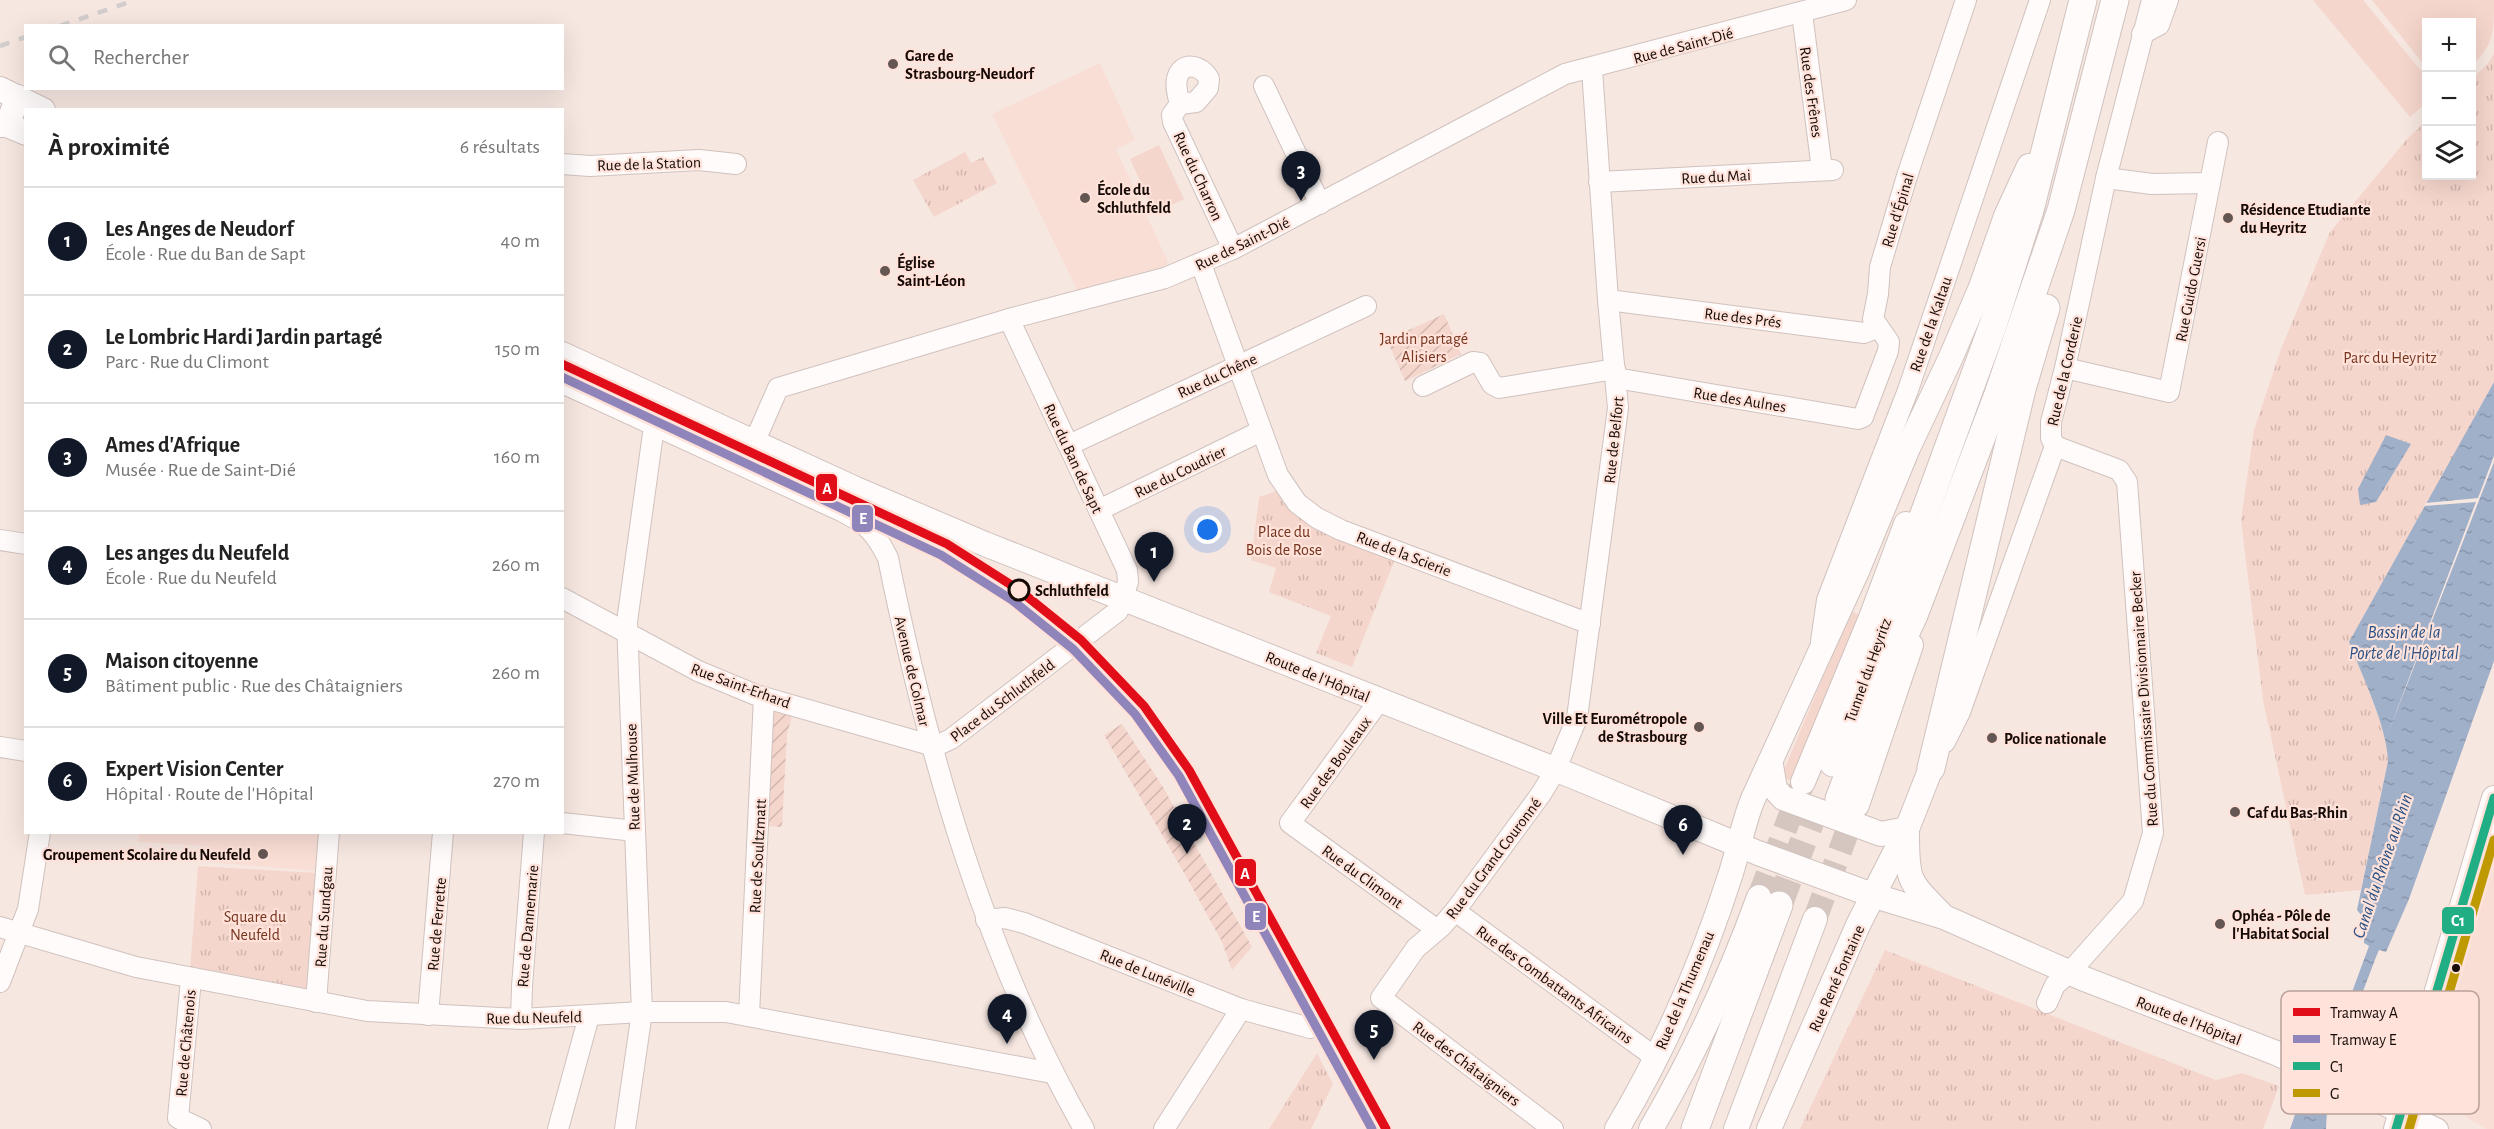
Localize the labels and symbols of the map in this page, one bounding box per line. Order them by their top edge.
street label: Rue de Saint-Dié [1632,25,1735,67]
street label: Rue des Frênes [1797,46,1825,139]
place label: Gare de Strasbourg-Neudorf [905,48,1036,82]
marker: Gare de Strasbourg-Neudorf [886,57,900,71]
street label: Rue du Charron [1171,130,1226,223]
pin: 3 [1282,152,1320,201]
street label: Rue de la Station [597,154,701,174]
street label: Rue du Mai [1681,167,1751,187]
street label: Rue d'Épinal [1877,171,1917,249]
place label: École du Schluthfeld [1097,179,1171,216]
marker: École du Schluthfeld [1078,191,1092,205]
place label: Résidence Etudiante du Heyritz [2240,202,2371,237]
marker: Résidence Etudiante du Heyritz [2221,211,2235,225]
street label: Rue de Saint-Dié [1193,214,1292,274]
street label: Rue Guido Guersi [2173,235,2209,343]
place label: Église Saint-Léon [897,252,965,289]
marker: Église Saint-Léon [878,264,892,278]
street label: Rue de la Kaltau [1907,275,1955,374]
street label: Rue des Prés [1703,305,1782,331]
street label: Rue de la Corderie [2045,315,2085,428]
park label: Jardin partagé Alisiers [1380,331,1468,365]
park label: Parc du Heyritz [2343,350,2437,367]
street label: Rue du Chêne [1175,351,1260,401]
street label: Rue des Aulnes [1692,385,1787,415]
street label: Rue de Belfort [1601,396,1627,484]
street label: Rue du Ban de Sapt [1041,401,1105,516]
street label: Rue du Coudrier [1132,442,1229,501]
line badge: A [815,473,838,502]
text: A [822,481,832,497]
line badge: E [851,504,874,533]
text: E [859,511,867,527]
your location [1193,515,1222,544]
park label: Place du Bois de Rose [1246,524,1322,558]
street label: Rue de la Scierie [1354,529,1453,579]
pin: 1 [1134,532,1174,582]
street label: Rue du Commissaire Divisionnaire Becker [2127,570,2161,827]
marker: Schluthfeld [1008,579,1030,601]
place label: Schluthfeld [1035,583,1109,599]
street label: Avenue de Colmar [892,615,933,729]
street label: Tunnel du Heyritz [1842,616,1895,725]
water label: Bassin de la Porte de l’Hôpital [2349,624,2459,663]
street label: Route de l'Hôpital [1263,649,1372,705]
street label: Place du Schluthfeld [947,656,1058,745]
street label: Rue Saint-Erhard [689,661,793,711]
place label: Ville Et Eurométropole de Strasbourg [1543,711,1688,745]
street label: Rue des Bouleaux [1297,714,1374,811]
marker: Ville Et Eurométropole de Strasbourg [1692,720,1706,734]
street label: Rue de Mulhouse [623,723,643,831]
marker: Police nationale [1985,731,1999,745]
place label: Police nationale [2004,731,2107,747]
water label: Canal du Rhône au Rhin [2350,792,2416,941]
street label: Rue du Grand Couronné [1443,795,1544,922]
street label: Rue de Soultzmatt [747,799,769,914]
pin: 2 [1168,804,1206,854]
marker: Caf du Bas-Rhin [2228,805,2242,819]
place label: Caf du Bas-Rhin [2247,805,2348,821]
pin: 6 [1664,806,1702,855]
street label: Rue du Climont [1319,842,1406,911]
place label: Groupement Scolaire du Neufeld [43,847,252,863]
marker: Groupement Scolaire du Neufeld [256,847,270,861]
line badge: A [1234,858,1257,887]
street label: Rue de Dannemarie [515,864,541,988]
street label: Rue du Sundgau [312,866,336,968]
text: A [1240,866,1250,882]
street label: Rue de Ferrette [425,877,449,972]
line badge: E [1244,902,1267,931]
line badge: C1 [2441,906,2475,935]
place label: Ophéa - Pôle de l'Habitat Social [2232,908,2331,942]
park label: Square du Neufeld [224,909,286,943]
text: E [1252,909,1260,925]
text: C1 [2451,913,2465,929]
marker: Ophéa - Pôle de l'Habitat Social [2213,917,2227,931]
street label: Rue des Combattants Africains [1473,923,1636,1047]
street label: Rue René Fontaine [1806,923,1868,1034]
street label: Rue de la Thumenau [1653,929,1717,1052]
street label: Rue de Lunéville [1098,947,1198,999]
unlabelled marker [2450,962,2462,974]
street label: Rue de Châtenois [173,989,199,1097]
legend [2281,991,2479,1114]
pin: 4 [988,994,1026,1044]
street label: Route de l'Hôpital [2134,994,2243,1048]
text: Tramway A [2330,1005,2398,1022]
street label: Rue du Neufeld [486,1009,582,1027]
pin: 5 [1354,1010,1394,1060]
street label: Rue des Châtaigniers [1410,1018,1523,1109]
text: Tramway E [2330,1032,2397,1049]
text: C1 [2330,1059,2344,1075]
text: G [2330,1086,2340,1102]

